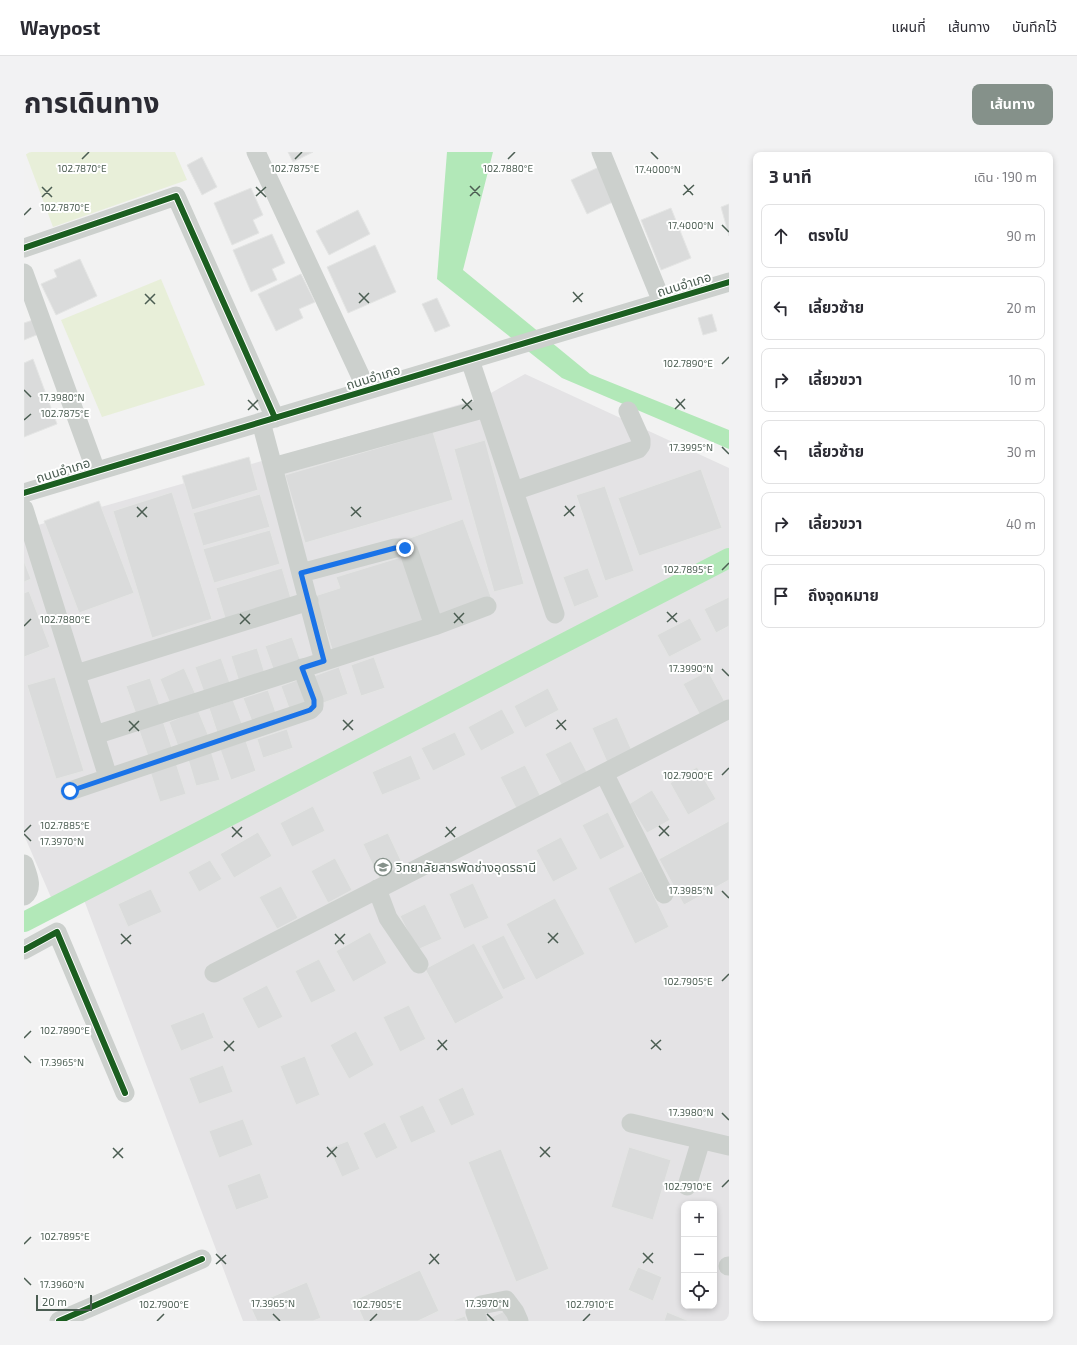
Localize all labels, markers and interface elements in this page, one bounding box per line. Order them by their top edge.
text: Waypost [20,16,100,39]
text: แผนที่ [892,18,926,35]
text: เส้นทาง [948,18,990,35]
text: บันทึกไว้ [1012,18,1057,35]
button: เส้นทาง [972,84,1053,125]
text: การเดินทาง [24,85,159,119]
text: 102.7870°E [57,162,107,174]
text: 102.7875°E [271,162,320,174]
text: 102.7880°E [483,162,533,174]
text: 17.4000°N [635,163,681,175]
text: 3 นาที [769,166,812,186]
text: เดิน · 190 m [974,169,1037,185]
text: 102.7870°E [40,201,90,213]
text: 17.4000°N [668,219,714,231]
icon: ahead [770,225,792,247]
text: ตรงไป [808,226,849,244]
text: 90 m [1006,228,1036,244]
street label: ถนนอำเภอ [655,268,713,300]
icon: left [770,297,792,319]
text: เลี้ยวซ้าย [808,298,864,316]
text: 20 m [1007,300,1036,316]
text: 102.7890°E [663,357,713,369]
street label: ถนนอำเภอ [344,361,402,393]
icon: right [770,369,792,391]
text: เลี้ยวขวา [808,370,862,388]
text: 10 m [1009,372,1036,388]
text: 17.3980°N [40,391,85,403]
text: 102.7875°E [41,407,90,419]
text: 17.3995°N [669,441,713,453]
icon: left [770,441,792,463]
text: เลี้ยวซ้าย [808,442,864,460]
text: 30 m [1007,444,1036,460]
street label: ถนนอำเภอ [34,454,92,486]
icon: right [770,513,792,535]
text: เลี้ยวขวา [808,514,862,532]
text: 40 m [1006,516,1036,532]
route end [396,539,414,557]
text: 102.7895°E [663,563,713,575]
icon: arrive [770,585,792,607]
text: ถึงจุดหมาย [808,586,879,604]
text: 102.7880°E [40,613,90,625]
text: 17.3990°N [669,662,713,674]
text: 102.7900°E [663,769,713,781]
route start [61,782,79,800]
text: 102.7885°E [40,819,90,831]
text: 17.3970°N [40,835,84,847]
school or university icon: วิทยาลัยสารพัดช่างอุดรธานี [373,857,393,877]
place label: วิทยาลัยสารพัดช่างอุดรธานี [396,859,536,875]
text: 17.3985°N [669,884,713,896]
text: 102.7905°E [663,975,713,987]
text: 102.7890°E [40,1024,90,1036]
text: 17.3965°N [40,1056,84,1068]
text: 17.3980°N [669,1106,714,1118]
text: 102.7910°E [664,1180,712,1192]
map controls [681,1201,717,1309]
button: + [681,1201,717,1237]
text: 102.7895°E [40,1230,90,1242]
button: − [681,1237,717,1273]
button: locate [681,1273,717,1309]
text: 17.3960°N [40,1278,84,1290]
scale bar [36,1293,92,1312]
text: 20 m [42,1295,67,1308]
text: 17.3965°N [251,1297,295,1309]
text: 17.3970°N [465,1297,509,1309]
text: 102.7900°E [139,1298,189,1310]
text: 102.7905°E [352,1298,402,1310]
text: 102.7910°E [566,1298,614,1310]

